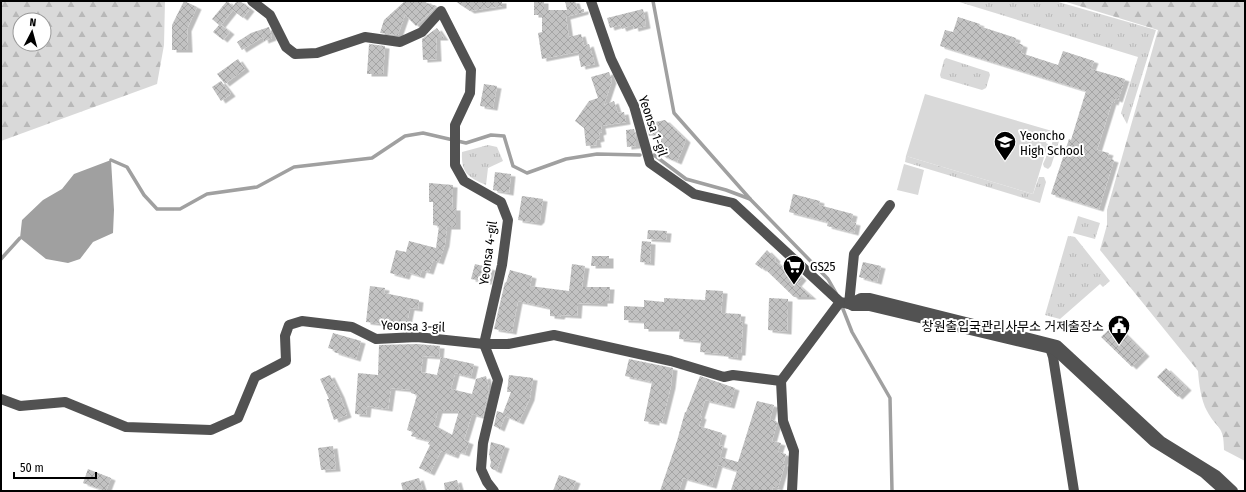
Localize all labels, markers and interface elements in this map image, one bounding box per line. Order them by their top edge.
north arrow [12,12,52,52]
text: N [29,16,37,29]
street label: Yeonsa 1-gil [636,94,671,159]
place label: Yeoncho High School [1020,128,1084,158]
school or university icon: Yeoncho High School [992,129,1018,162]
street label: Yeonsa 4-gil [476,219,500,286]
supermarket icon: GS25 [781,253,807,286]
place label: GS25 [810,259,836,274]
public building icon: 창원출입국관리사무소 거제출장소 [1106,313,1132,346]
street label: Yeonsa 3-gil [381,317,446,335]
place label: 창원출입국관리사무소 거제출장소 [922,319,1104,334]
scale bar [14,454,96,480]
text: 50 m [20,461,44,475]

